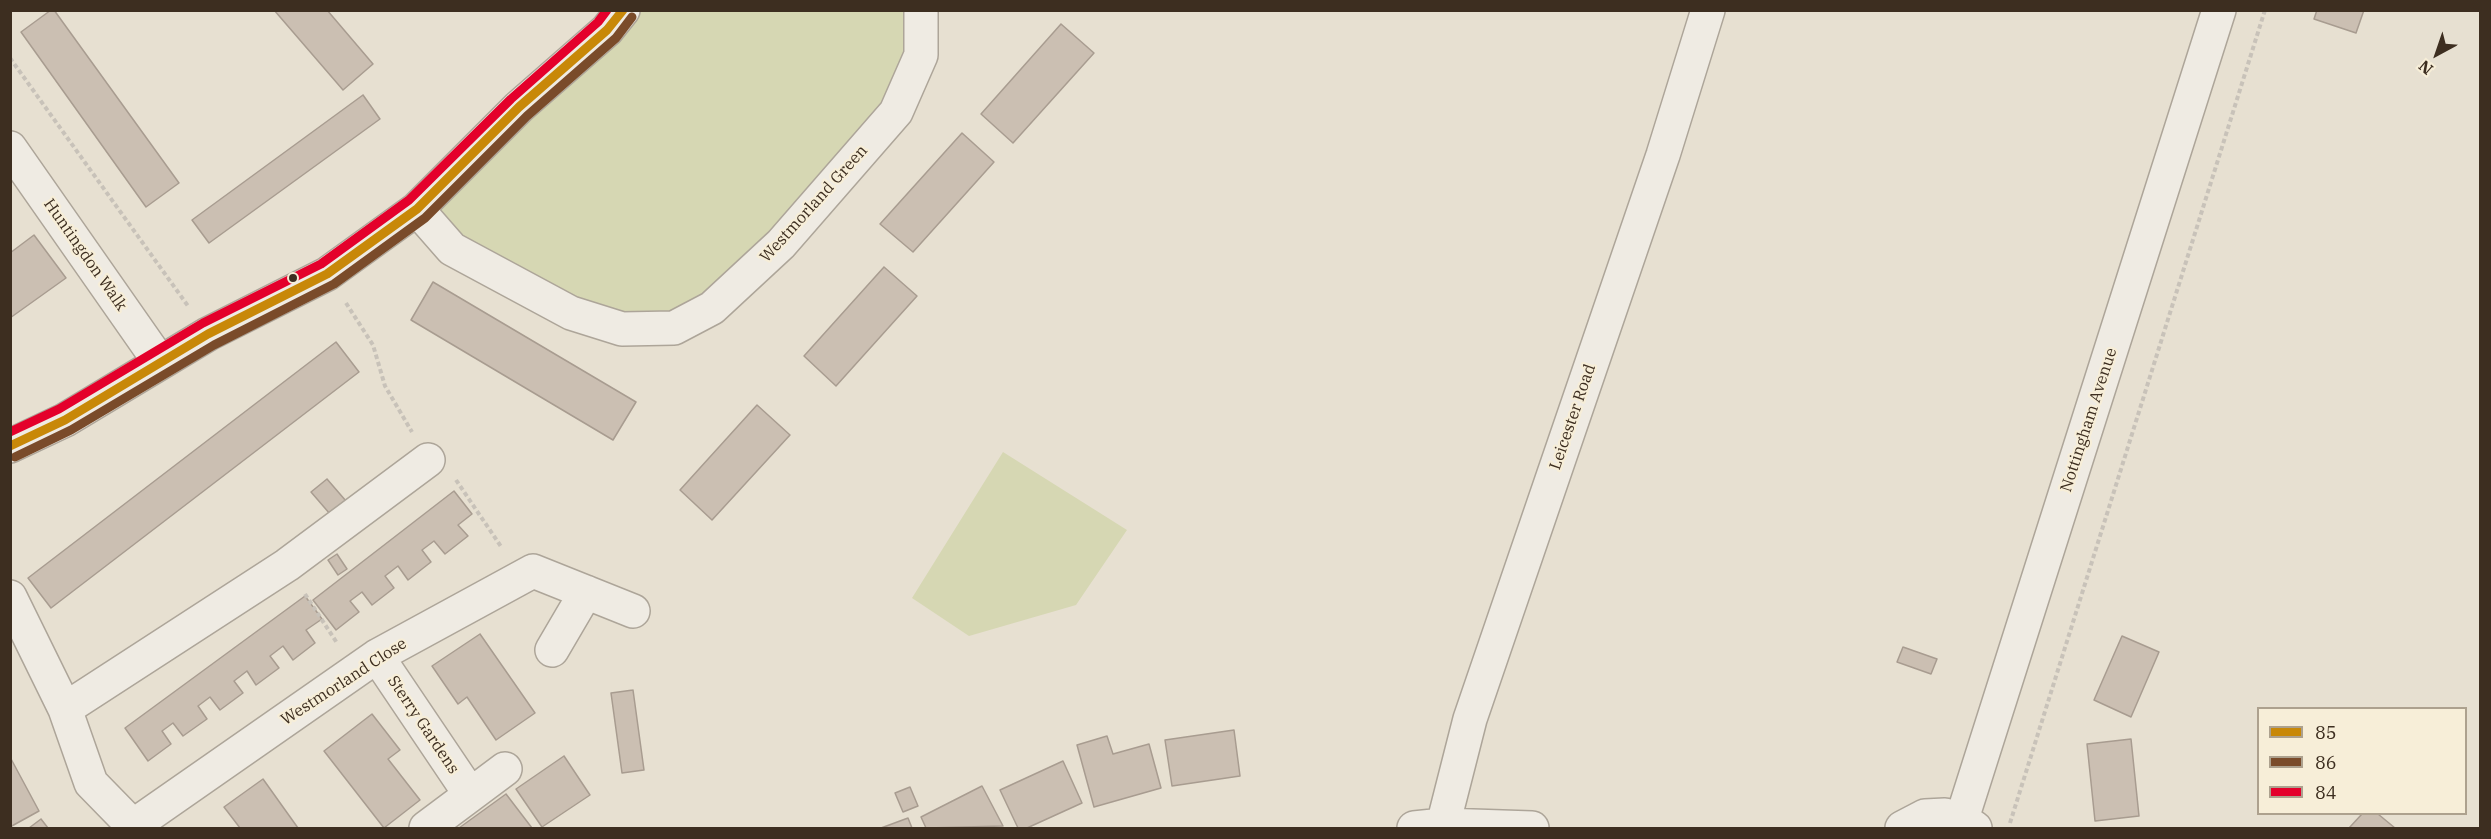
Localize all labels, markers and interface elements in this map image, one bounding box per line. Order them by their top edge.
north arrow [2407,24,2467,84]
text: N [2414,56,2437,80]
street label: Westmorland Green [756,141,872,267]
street label: Huntingdon Walk [39,195,131,315]
unlabelled marker [287,272,299,284]
street label: Nottingham Avenue [2057,346,2121,494]
street label: Leicester Road [1546,362,1600,472]
street label: Westmorland Close [278,634,410,730]
street label: Sterry Gardens [383,672,463,778]
legend [2257,707,2467,815]
text: 85 [2315,721,2337,744]
text: 86 [2315,751,2337,774]
text: 84 [2315,781,2337,804]

